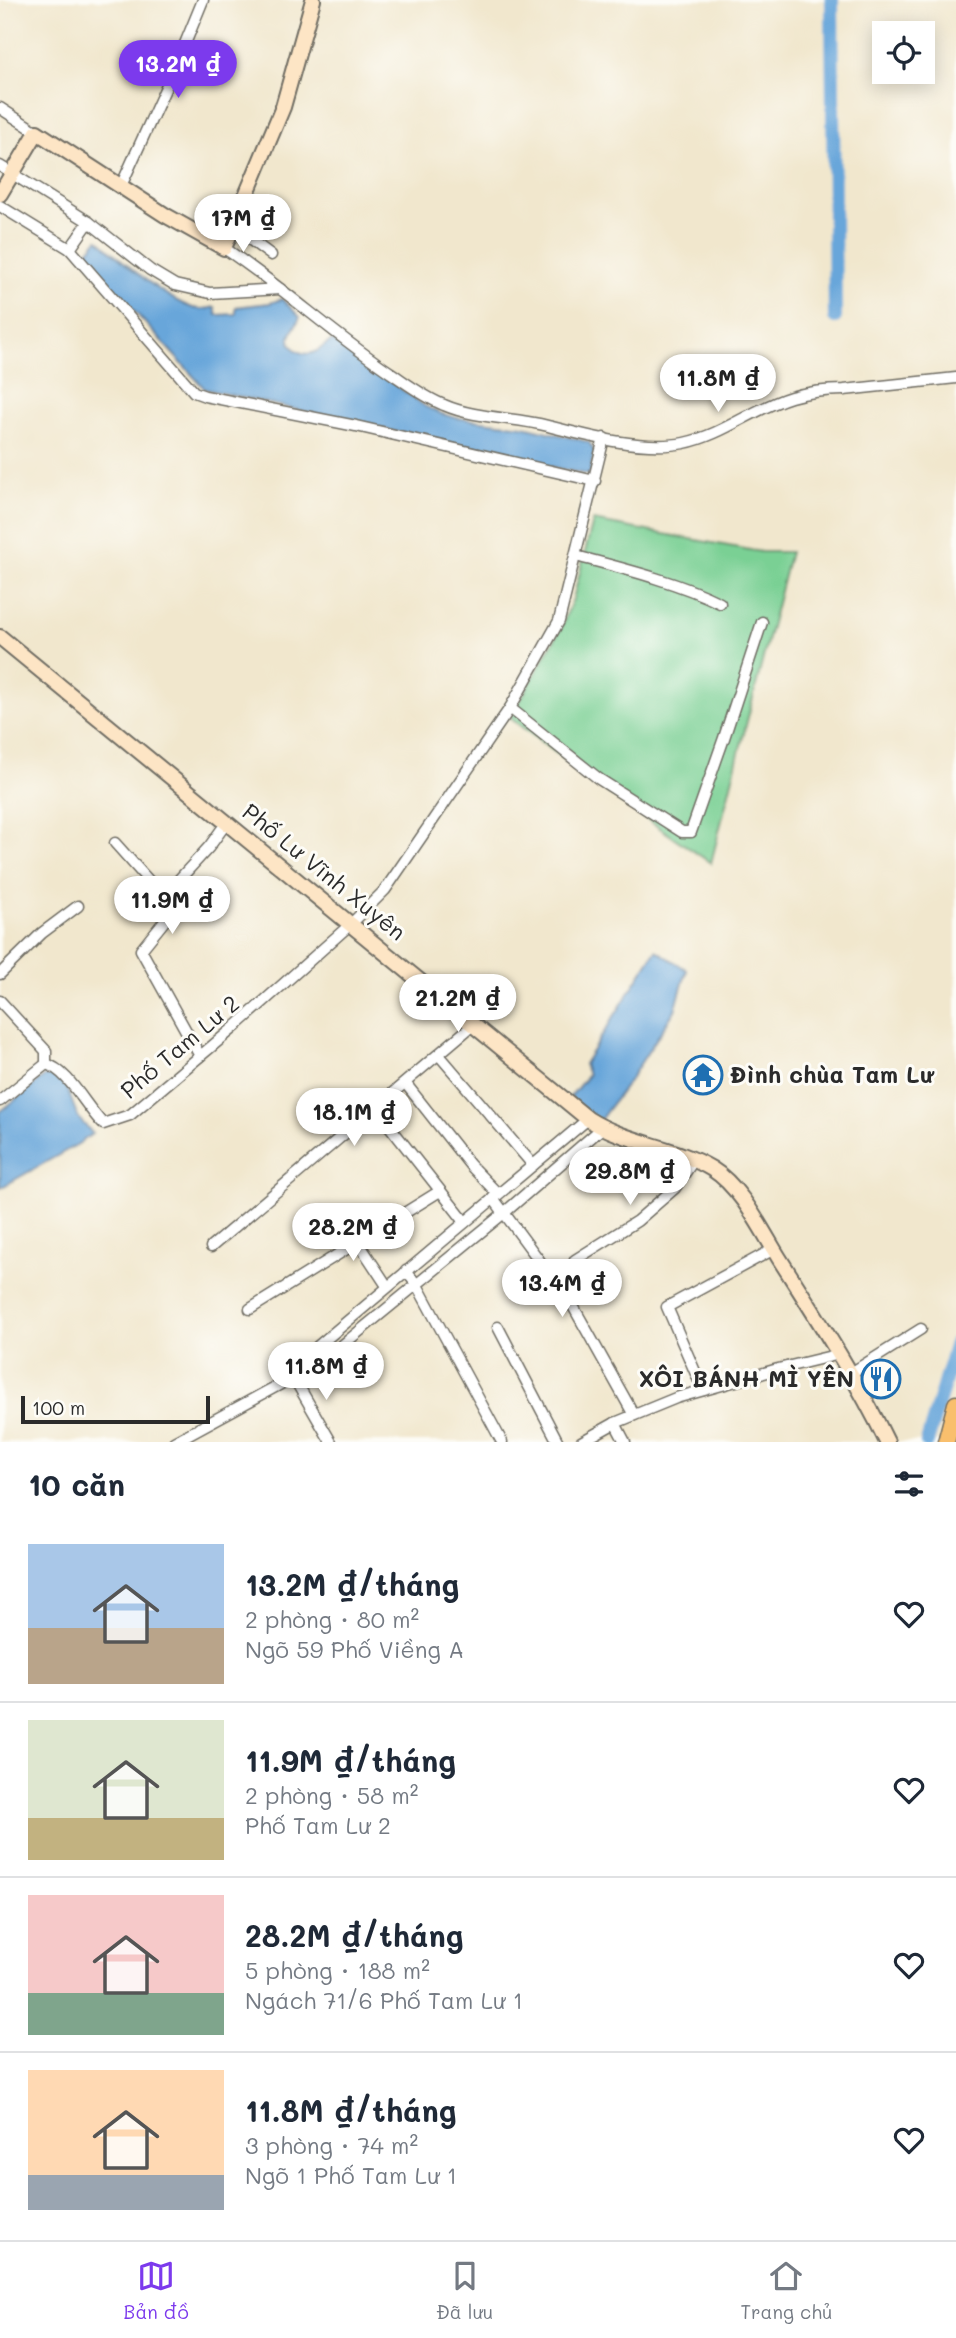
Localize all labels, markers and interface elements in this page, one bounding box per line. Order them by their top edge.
map controls [872,21,935,84]
button: locate [872,21,935,84]
pin: 13.2M ₫ [113,41,243,100]
text: 13.2M ₫ [135,48,221,78]
pin: 17M ₫ [194,194,292,254]
text: 17M ₫ [210,202,276,232]
pin: 11.8M ₫ [653,354,783,414]
text: 11.8M ₫ [676,362,760,392]
street label: Phố Lư Vĩnh Xuyên [237,796,413,946]
pin: 11.9M ₫ [107,876,237,936]
text: 11.9M ₫ [130,884,214,914]
pin: 21.2M ₫ [393,974,523,1034]
text: 21.2M ₫ [415,982,501,1012]
street label: Phố Tam Lư 2 [114,988,245,1105]
temple icon: Đình chùa Tam Lư [682,1054,724,1096]
place label: Đình chùa Tam Lư [730,1059,935,1089]
pin: 18.1M ₫ [289,1088,419,1148]
text: 18.1M ₫ [312,1096,396,1126]
pin: 29.8M ₫ [565,1148,695,1207]
text: 29.8M ₫ [585,1155,675,1185]
pin: 28.2M ₫ [288,1204,418,1263]
text: 28.2M ₫ [308,1211,398,1241]
pin: 13.4M ₫ [497,1260,627,1319]
text: 13.4M ₫ [518,1267,606,1297]
pin: 11.8M ₫ [261,1342,391,1402]
text: 11.8M ₫ [284,1350,368,1380]
restaurant icon: XÔI BÁNH MÌ YÊN [860,1358,902,1400]
place label: XÔI BÁNH MÌ YÊN [639,1363,854,1393]
scale bar [21,1393,210,1425]
text: 100 m [32,1395,85,1420]
text: 10 căn [28,1464,125,1504]
icon: filters [890,1465,928,1503]
text: 13.2M ₫/tháng [245,1564,459,1604]
icon: home [84,1572,168,1656]
icon: heart [890,1595,928,1633]
text: 2 phòng · 80 m² [245,1604,419,1634]
text: Ngõ 59 Phố Viềng A [245,1634,464,1664]
text: 11.9M ₫/tháng [245,1740,456,1780]
icon: home [84,1748,168,1832]
icon: heart [890,1771,928,1809]
text: 2 phòng · 58 m² [245,1780,419,1810]
text: Phố Tam Lư 2 [245,1810,391,1840]
text: 28.2M ₫/tháng [245,1915,464,1955]
icon: home [84,1923,168,2007]
icon: heart [890,1946,928,1984]
text: 5 phòng · 188 m² [245,1955,430,1985]
text: Ngách 71/6 Phố Tam Lư 1 [245,1985,523,2015]
text: 11.8M ₫/tháng [245,2090,457,2130]
icon: home [84,2098,168,2182]
icon: heart [890,2121,928,2159]
text: 3 phòng · 74 m² [245,2130,418,2160]
text: Ngõ 1 Phố Tam Lư 1 [245,2160,457,2190]
tab: Bản đồ [124,2257,189,2324]
tab: Đã lưu [436,2257,493,2324]
tab: Trang chủ [740,2257,832,2324]

